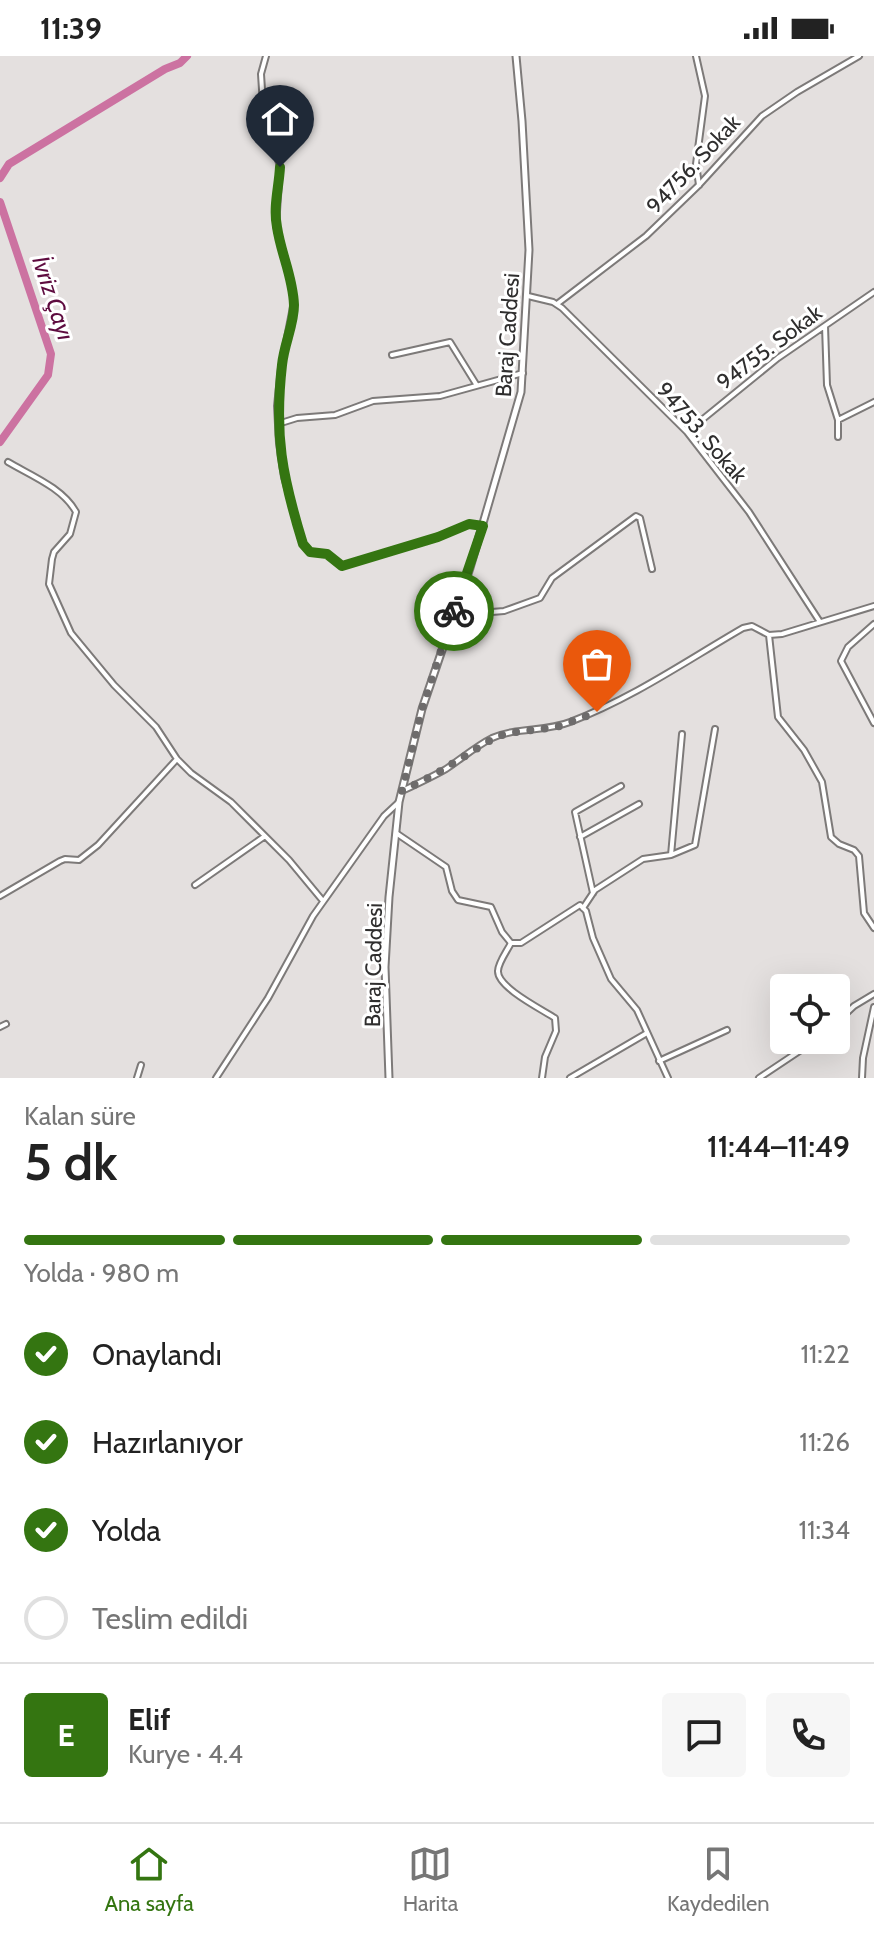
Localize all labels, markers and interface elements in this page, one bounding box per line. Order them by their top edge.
text: 11:39 [40,10,102,47]
pin [246,85,314,167]
icon: home [258,97,302,141]
street label: 94756. Sokak [641,109,746,219]
water label: İvriz Çayı [26,252,81,344]
street label: Baraj Caddesi [490,272,525,398]
street label: 94755. Sokak [711,299,827,396]
street label: 94753. Sokak [651,376,753,488]
courier [414,571,494,651]
icon: bike [432,589,476,633]
pin [563,630,631,712]
icon: bag [575,642,619,686]
street label: Baraj Caddesi [359,903,388,1027]
map controls [770,974,850,1054]
button: locate [770,974,850,1054]
text: Kalan süre [24,1100,136,1132]
text: 11:44–11:49 [707,1128,850,1165]
text: 5 dk [24,1130,118,1193]
text: Yolda · 980 m [24,1257,179,1289]
icon: check [24,1332,68,1376]
text: Onaylandı [92,1336,222,1373]
text: 11:22 [800,1338,850,1370]
icon: check [24,1420,68,1464]
text: Hazırlanıyor [92,1424,243,1461]
text: 11:26 [799,1426,850,1458]
icon: check [24,1508,68,1552]
text: Yolda [92,1512,161,1549]
text: 11:34 [799,1514,850,1546]
text: Teslim edildi [92,1600,248,1637]
button: chat [662,1693,746,1777]
button: phone [766,1693,850,1777]
text: Elif [128,1701,170,1738]
text: E [57,1717,75,1754]
text: Kurye · 4.4 [128,1738,243,1770]
tab: Ana sayfa [104,1842,194,1917]
tab: Harita [403,1842,458,1917]
tab: Kaydedilen [667,1842,770,1917]

